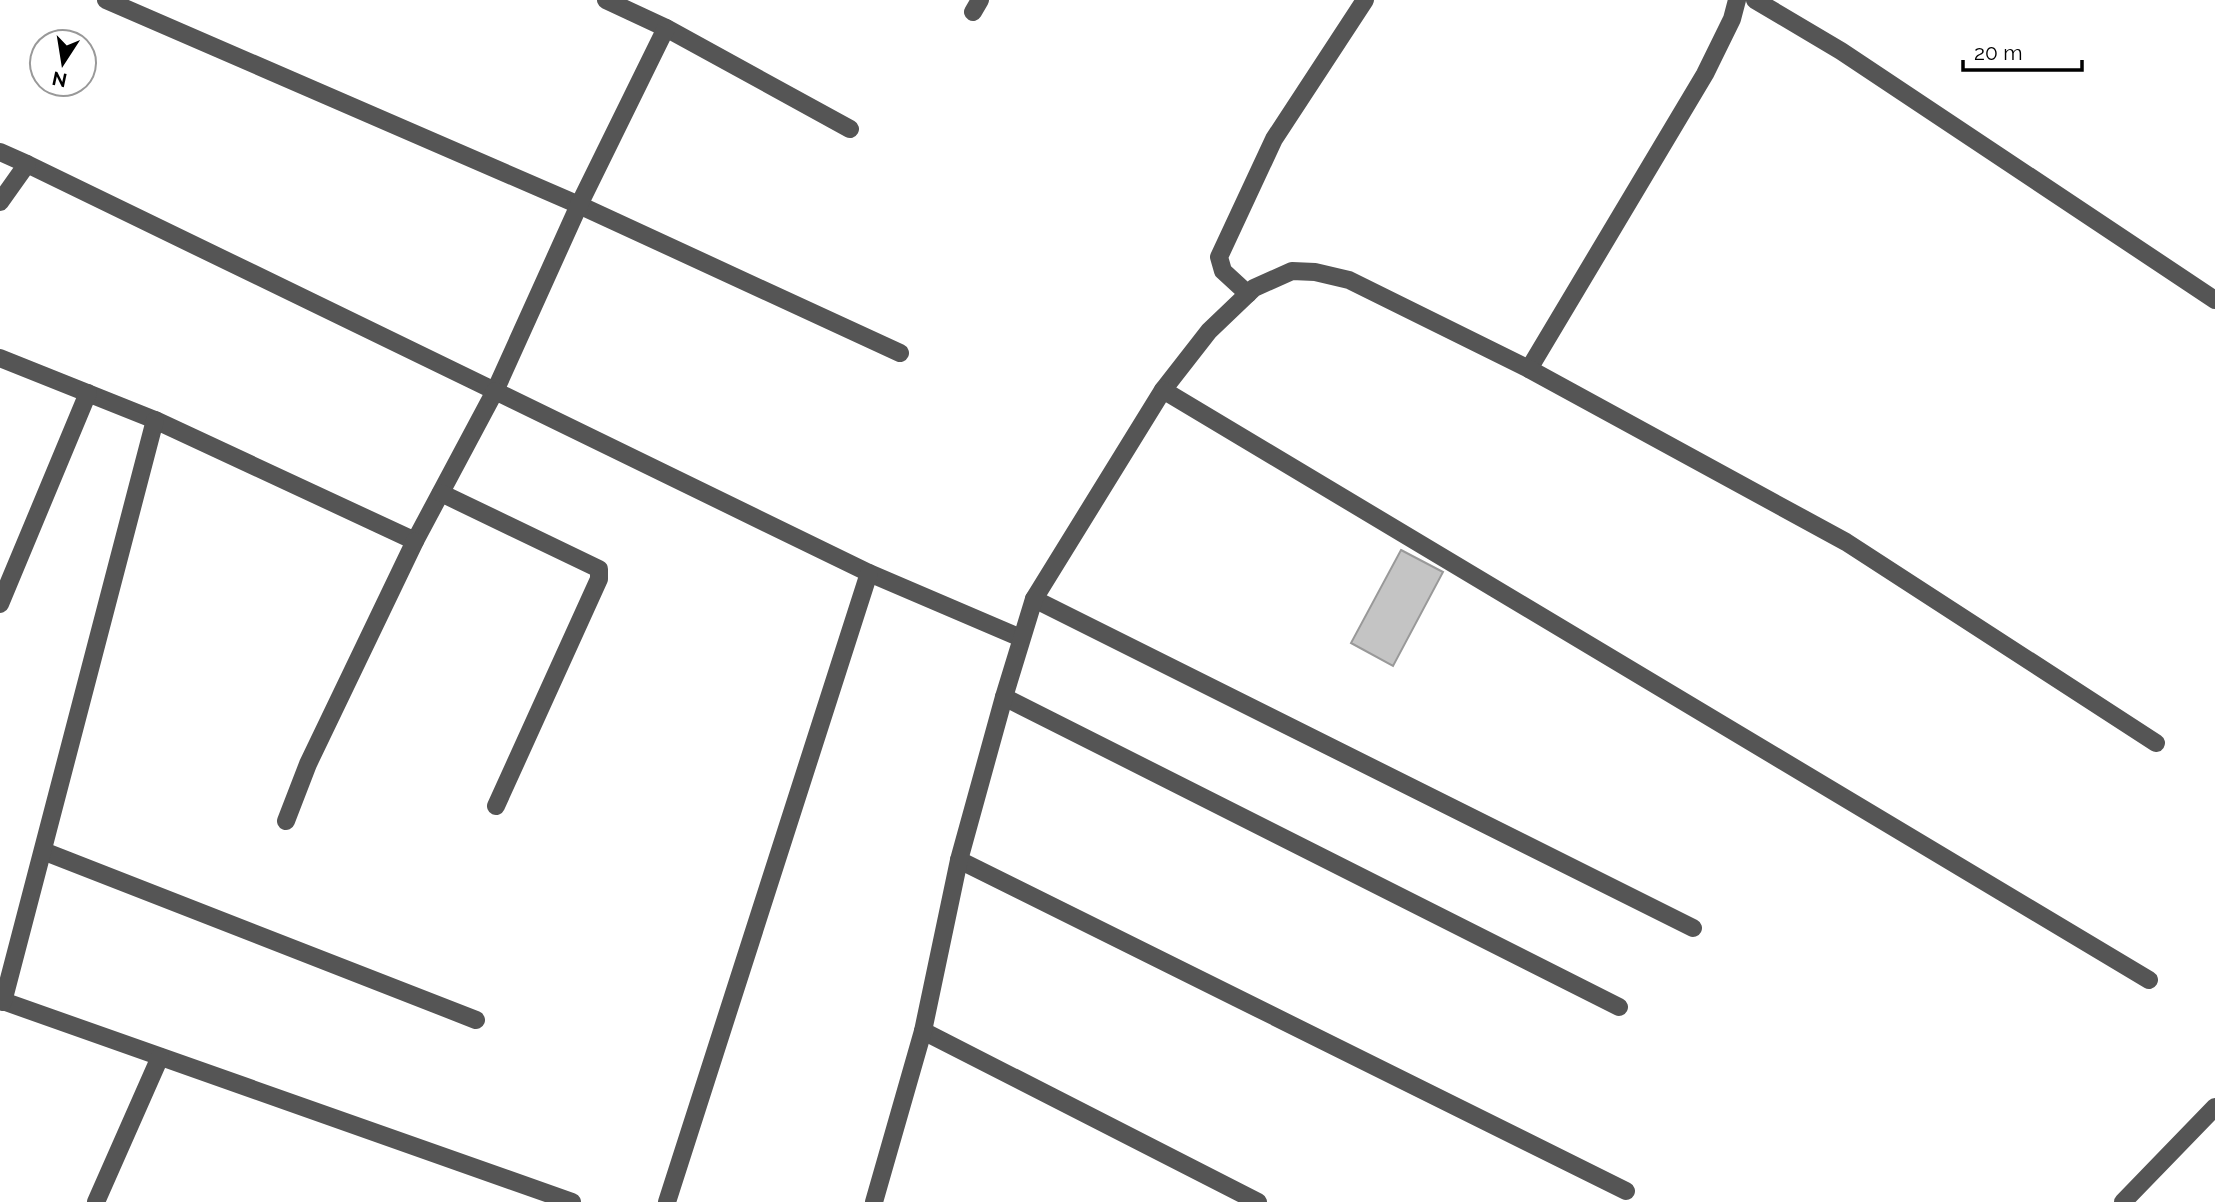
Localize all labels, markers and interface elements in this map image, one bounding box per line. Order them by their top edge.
north arrow [28,28,98,98]
scale bar [1963,28,2082,72]
text: 20 m [1974,40,2022,65]
text: N [50,67,69,92]

